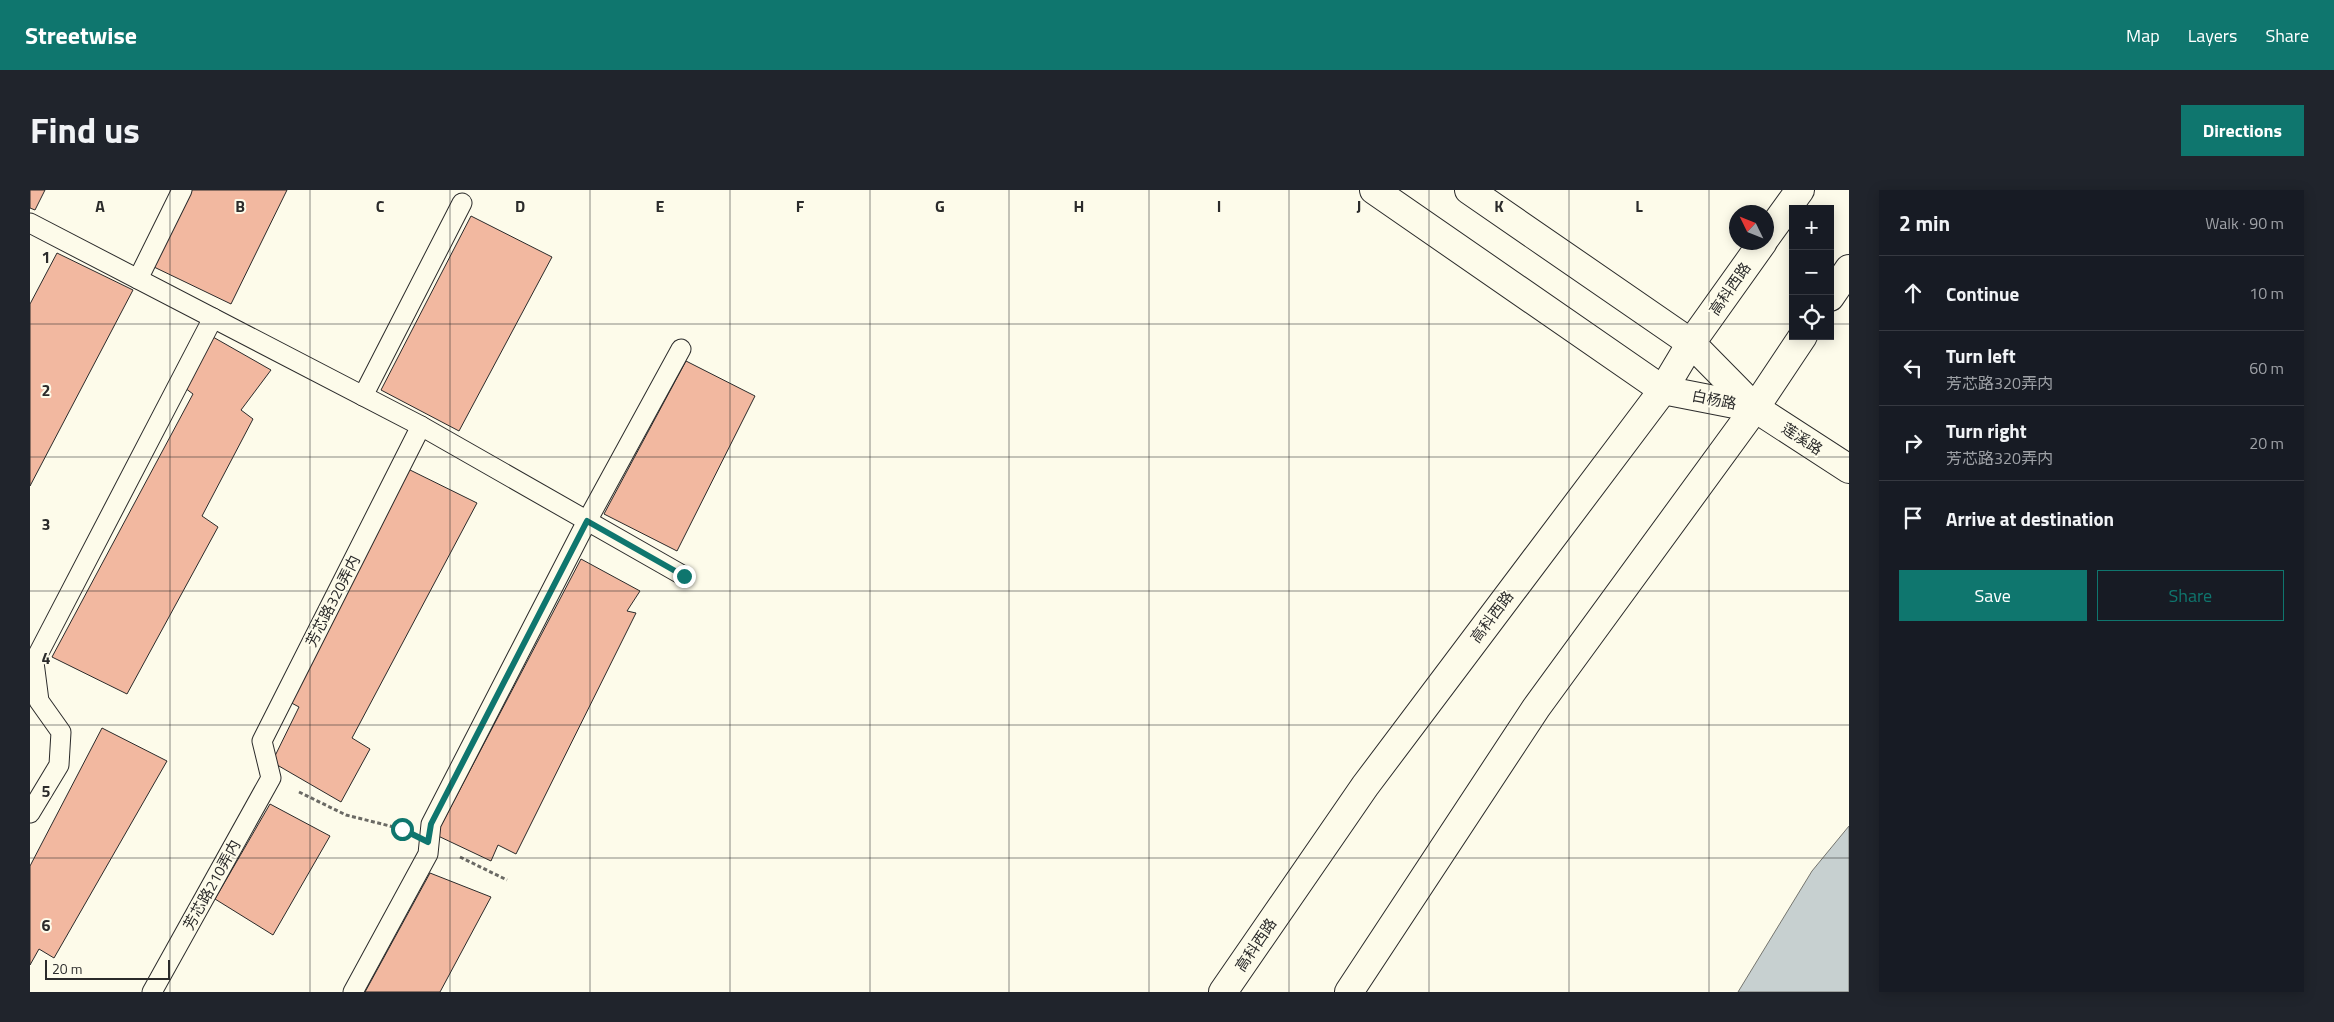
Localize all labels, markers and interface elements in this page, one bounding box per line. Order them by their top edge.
text: Streetwise [25,17,137,53]
text: Map [2126,22,2160,49]
text: Layers [2188,22,2237,49]
text: Share [2265,22,2309,49]
text: Find us [30,103,140,157]
button: Directions [2181,105,2304,156]
text: A [95,194,105,218]
text: B [235,194,245,218]
text: C [376,194,385,218]
text: D [515,194,525,218]
text: E [656,194,665,218]
text: F [796,194,805,218]
text: G [935,194,945,218]
text: H [1074,194,1084,218]
text: I [1217,194,1221,218]
text: J [1357,194,1361,218]
text: K [1494,194,1504,218]
text: L [1635,194,1643,218]
north arrow [1729,205,1774,250]
map controls [1789,205,1834,340]
button: + [1789,205,1834,250]
text: 2 min [1899,207,1950,239]
text: Walk · 90 m [2205,211,2284,235]
text: 1 [42,245,50,269]
button: − [1789,250,1834,295]
street label: 高科西路 [1703,258,1756,320]
icon: ahead [1899,279,1927,307]
text: Continue [1946,279,2019,308]
text: 10 m [2249,281,2284,305]
button: locate [1789,295,1834,340]
text: Turn left [1946,341,2016,370]
icon: left [1899,354,1927,382]
text: 60 m [2249,356,2284,380]
text: 芳芯路320弄内 [1946,371,2053,395]
text: 2 [42,378,50,402]
street label: 白杨路 [1690,384,1738,415]
text: Turn right [1946,416,2027,445]
street label: 莲溪路 [1777,417,1827,460]
icon: right [1899,429,1927,457]
text: 20 m [2249,431,2284,455]
text: 芳芯路320弄内 [1946,446,2053,470]
icon: arrive [1899,504,1927,532]
text: Arrive at destination [1946,504,2114,533]
text: 3 [42,512,50,536]
street label: 芳芯路320弄内 [300,551,366,651]
route end [673,565,696,588]
button: Save [1899,570,2087,621]
button: Share [2097,570,2284,621]
street label: 高科西路 [1464,586,1519,648]
text: 4 [42,646,51,670]
text: 5 [42,779,51,803]
route start [391,818,414,841]
street label: 芳芯路210弄内 [177,835,246,934]
text: 6 [42,913,51,937]
street label: 高科西路 [1229,913,1282,976]
scale bar [45,957,170,980]
text: 20 m [52,958,82,979]

